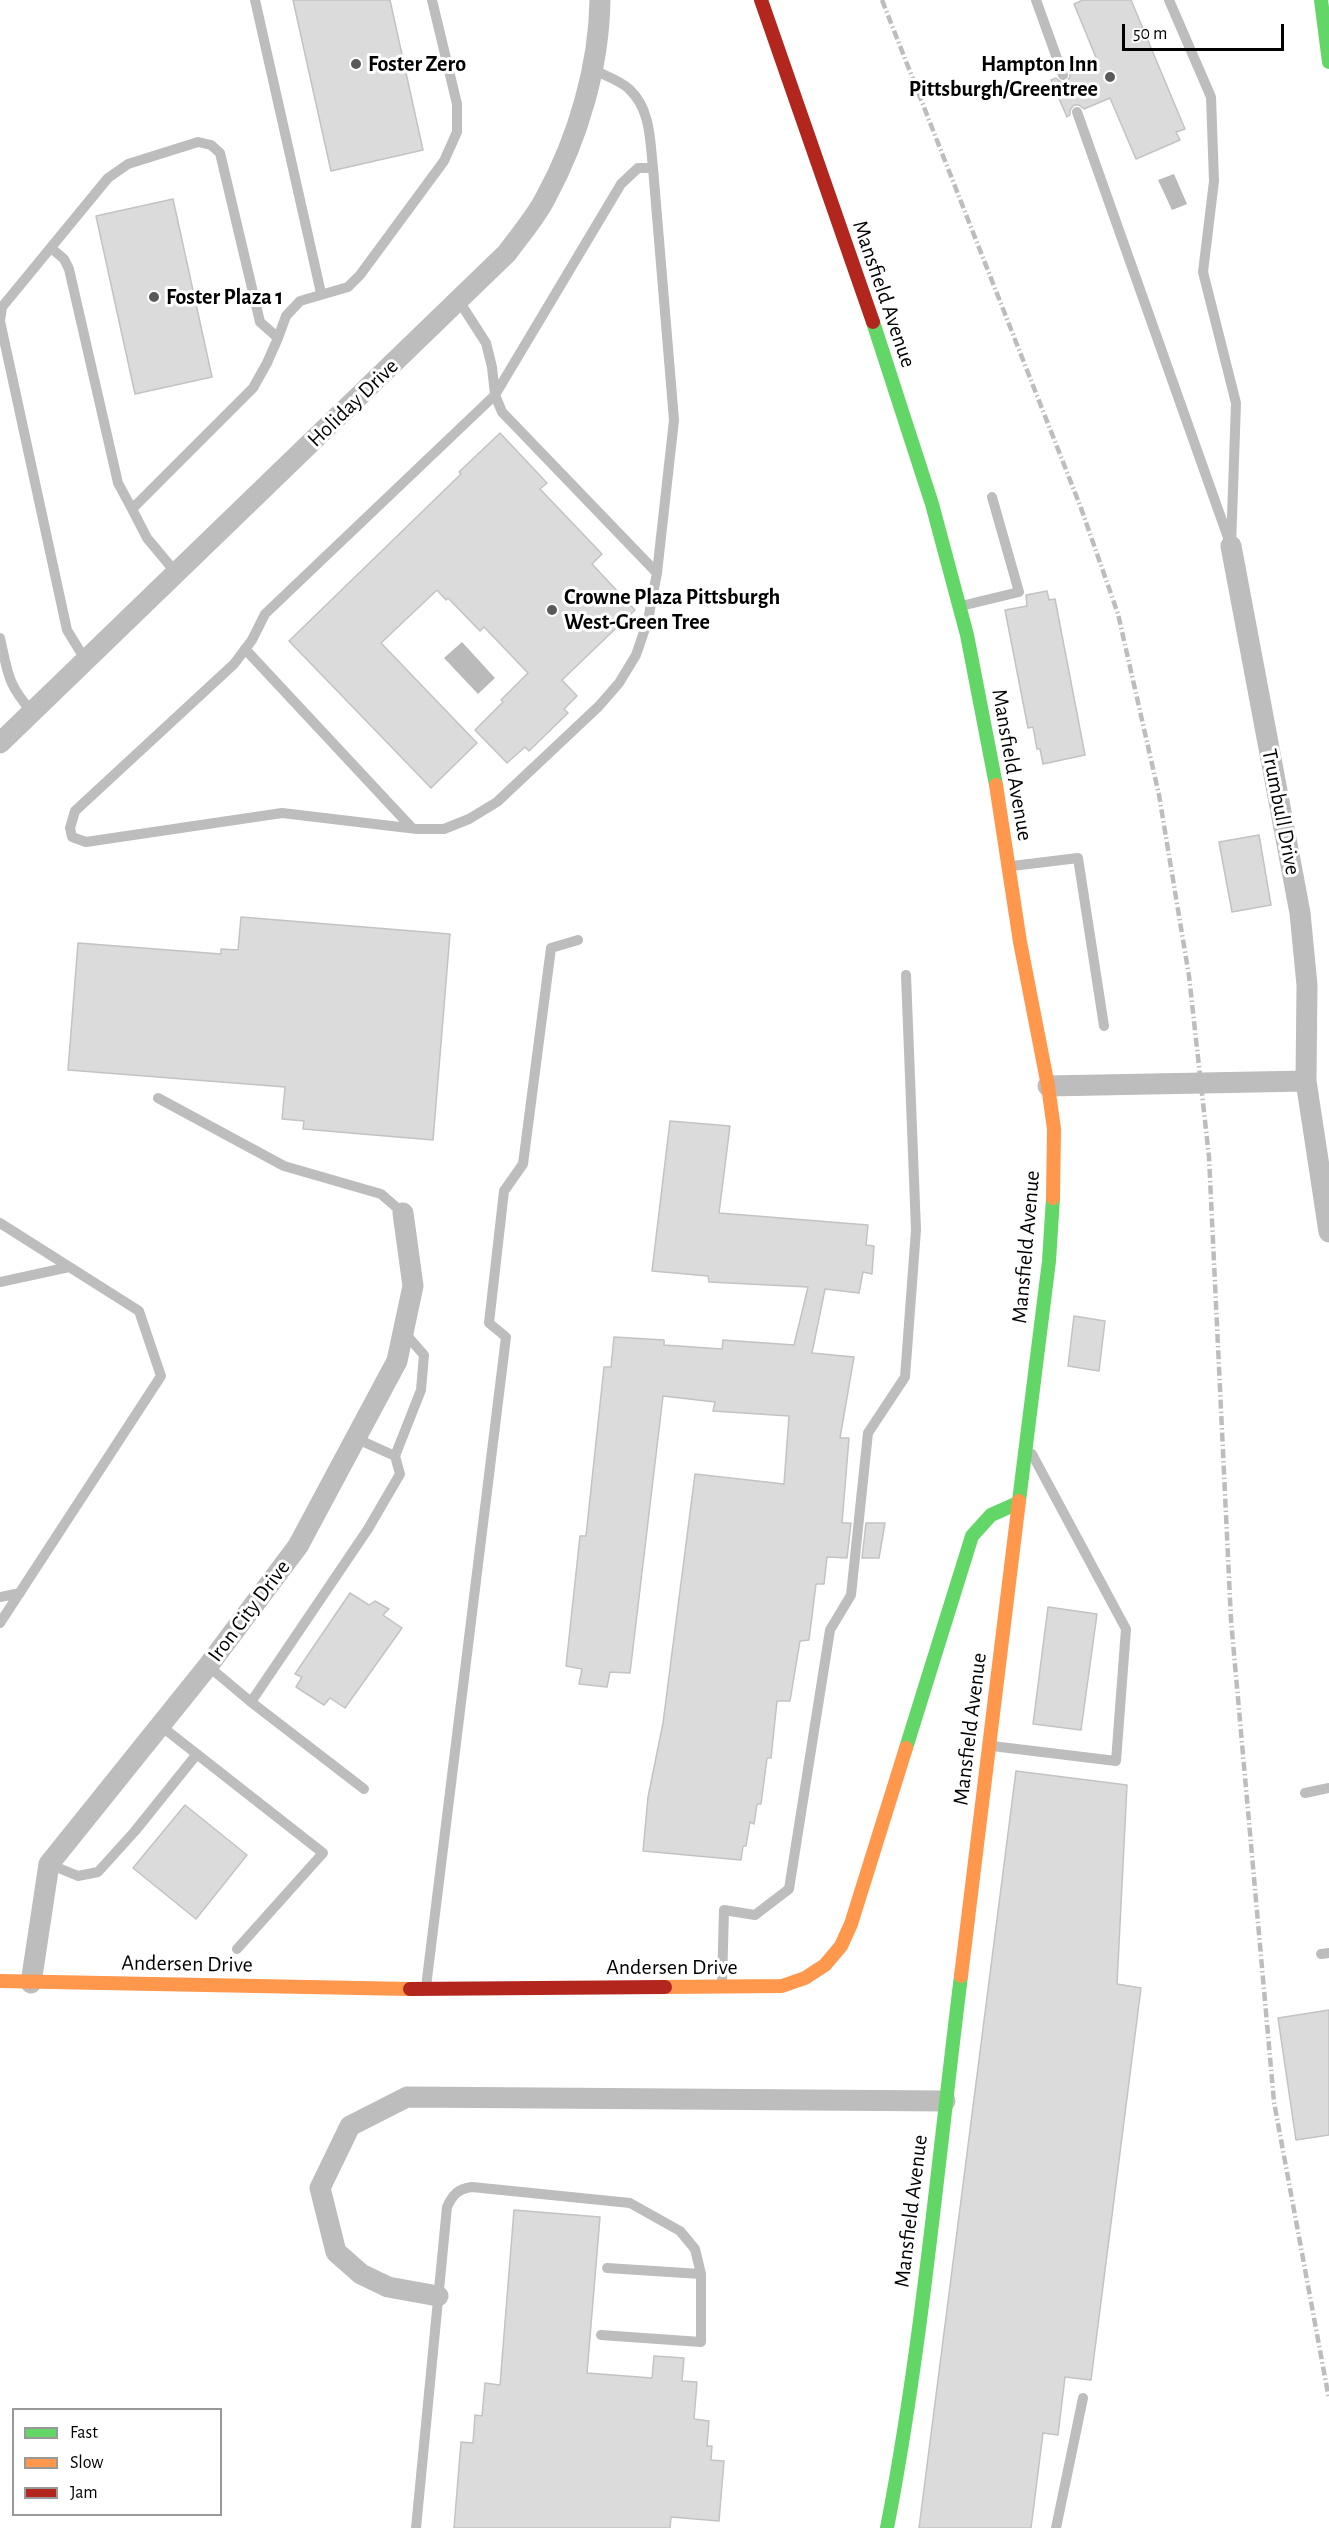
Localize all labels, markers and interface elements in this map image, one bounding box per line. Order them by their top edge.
scale bar [1125,12,1287,50]
text: 50 m [1133,25,1167,43]
place label: Foster Zero [368,51,466,77]
place label: Hampton Inn Pittsburgh/Greentree [909,51,1098,102]
marker: Foster Zero [349,57,363,71]
marker: Hampton Inn Pittsburgh/Greentree [1103,70,1117,84]
street label: Mansfield Avenue [847,217,921,371]
place label: Foster Plaza 1 [166,284,283,310]
marker: Foster Plaza 1 [147,290,161,304]
street label: Holiday Drive [302,353,404,453]
place label: Crowne Plaza Pittsburgh West-Green Tree [564,584,780,636]
marker: Crowne Plaza Pittsburgh West-Green Tree [545,603,559,617]
street label: Mansfield Avenue [986,687,1038,843]
street label: Trumbull Drive [1256,747,1306,877]
street label: Mansfield Avenue [1006,1169,1046,1325]
street label: Iron City Drive [202,1555,296,1667]
street label: Mansfield Avenue [948,1651,992,1807]
street label: Andersen Drive [121,1950,253,1978]
street label: Andersen Drive [606,1954,738,1980]
street label: Mansfield Avenue [889,2133,933,2289]
legend [12,2408,222,2516]
text: Fast [70,2424,98,2442]
text: Slow [70,2454,103,2472]
text: Jam [70,2484,98,2502]

